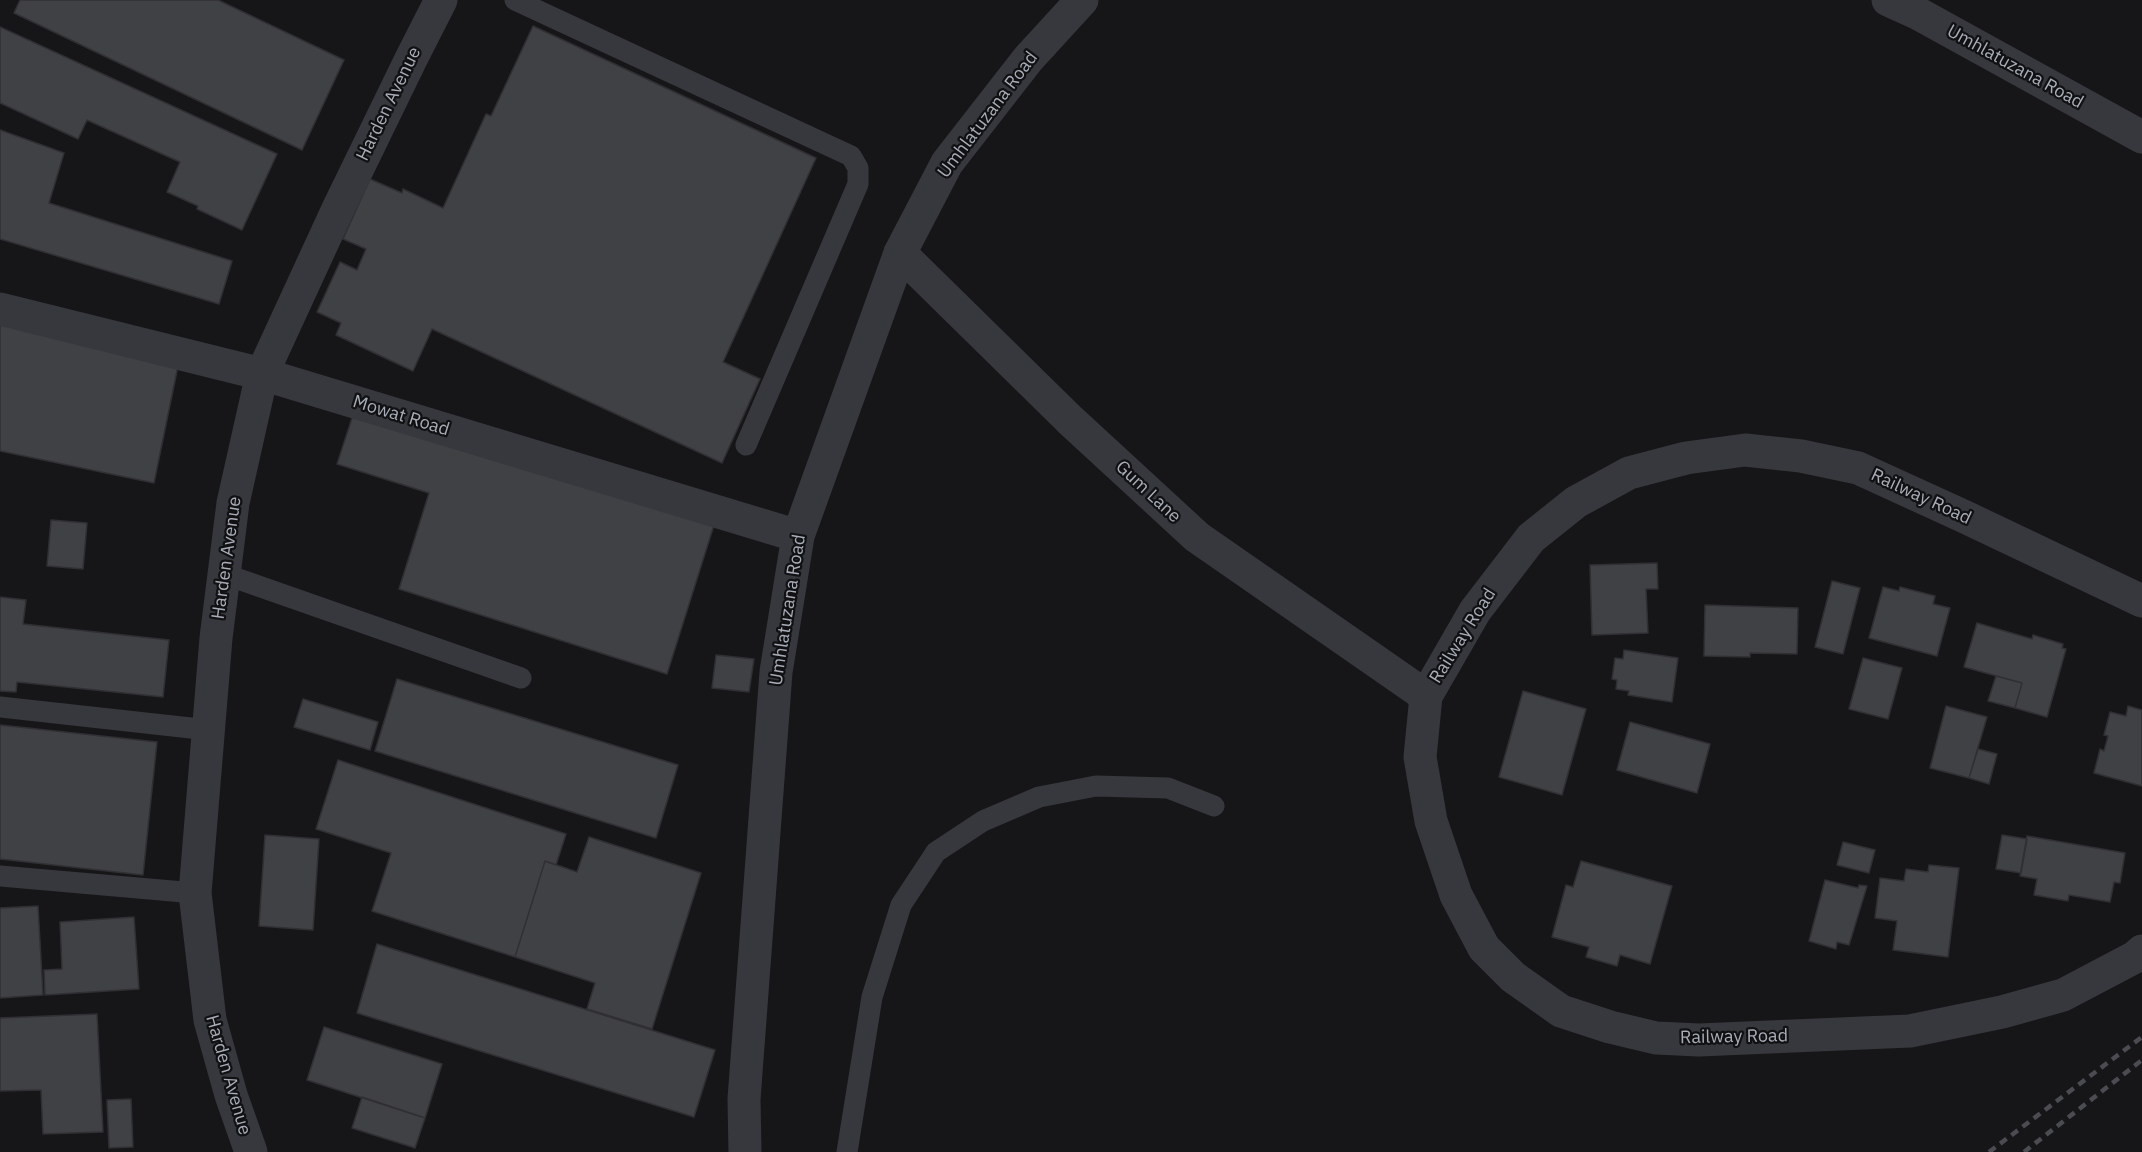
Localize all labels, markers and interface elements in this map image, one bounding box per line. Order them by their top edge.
street label: Umhlatuzana Road [1943,21,2087,113]
street label: Harden Avenue [352,44,426,164]
street label: Umhlatuzana Road [933,48,1043,182]
street label: Mowat Road [350,391,452,441]
street label: Gum Lane [1111,456,1185,528]
street label: Railway Road [1867,464,1975,530]
street label: Harden Avenue [208,495,246,621]
street label: Umhlatuzana Road [765,533,811,687]
street label: Railway Road [1425,584,1501,688]
street label: Harden Avenue [201,1013,255,1137]
street label: Railway Road [1680,1025,1788,1049]

